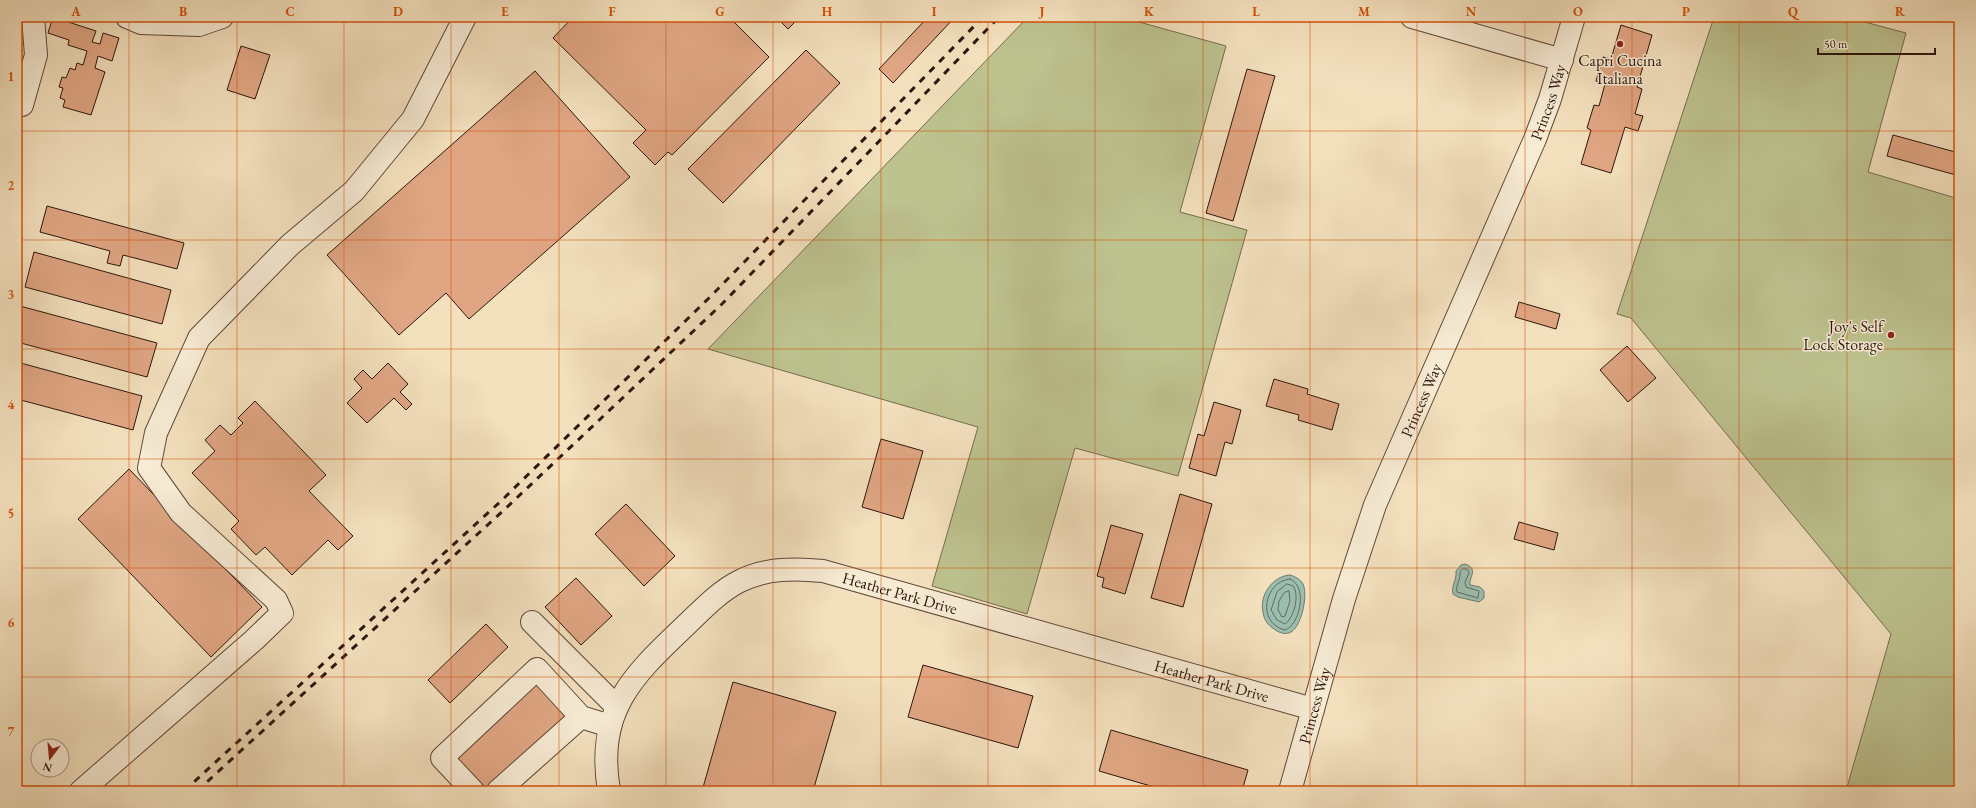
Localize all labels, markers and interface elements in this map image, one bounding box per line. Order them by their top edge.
text: A [70,3,81,20]
text: B [179,3,187,20]
text: C [285,3,295,20]
text: D [393,3,403,20]
text: E [501,3,509,20]
text: F [608,3,616,20]
text: G [715,3,725,20]
text: H [822,3,833,20]
text: I [932,3,937,20]
text: J [1038,3,1045,20]
text: K [1144,3,1155,20]
text: L [1252,3,1260,20]
text: M [1358,3,1370,20]
text: N [1466,3,1477,20]
text: O [1573,3,1583,20]
text: P [1682,3,1690,20]
text: Q [1788,3,1800,20]
text: R [1895,3,1905,20]
scale bar [1818,30,1935,56]
text: 50 m [1824,36,1848,52]
marker: Capri Cucina Italiana [1615,39,1625,49]
place label: Capri Cucina Italiana [1578,50,1662,89]
street label: Princess Way [1526,61,1571,143]
text: 1 [8,68,15,85]
text: 2 [8,177,15,194]
text: 3 [8,286,15,303]
place label: Joy's Self Lock Storage [1803,316,1885,355]
marker: Joy's Self Lock Storage [1886,330,1896,340]
street label: Princess Way [1396,359,1447,441]
text: 4 [8,396,15,413]
text: 5 [8,505,14,522]
street label: Heather Park Drive [840,567,960,619]
text: 6 [8,614,15,631]
street label: Heather Park Drive [1152,655,1271,707]
street label: Princess Way [1294,664,1336,746]
text: 7 [8,723,15,740]
north arrow [30,738,70,778]
text: N [41,760,53,776]

